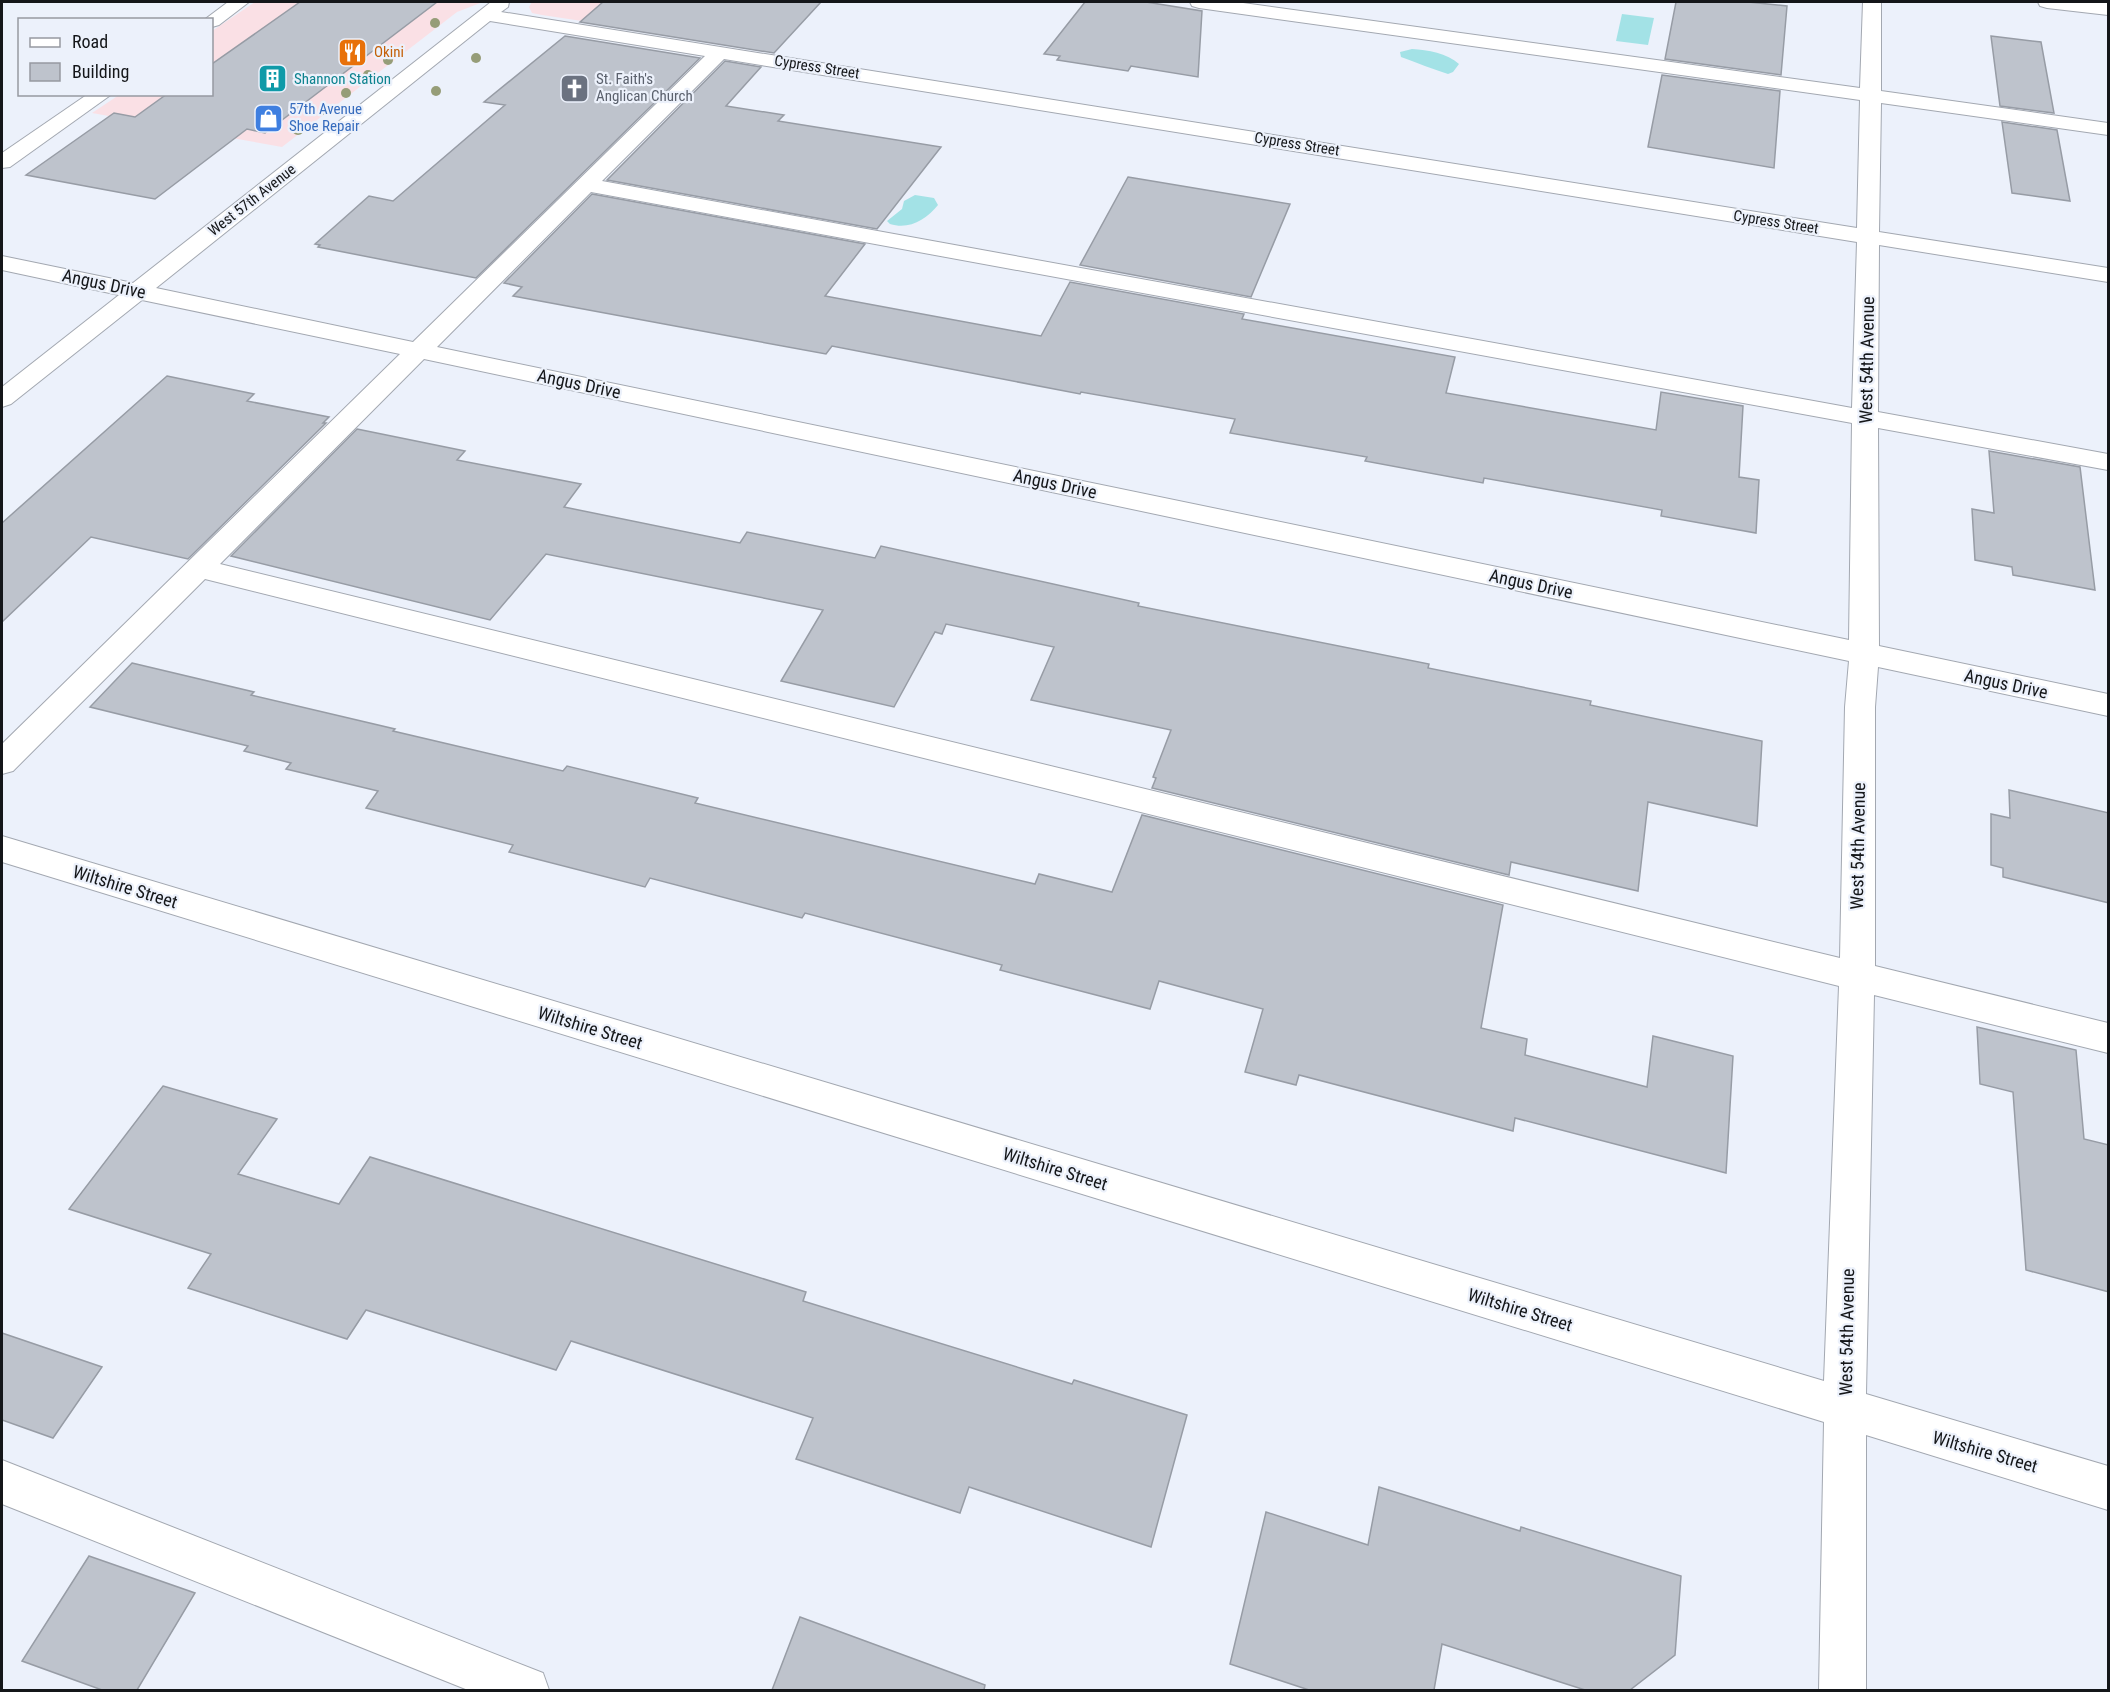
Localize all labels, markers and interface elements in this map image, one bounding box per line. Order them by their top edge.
legend [18,18,213,96]
text: Road [72,31,108,52]
restaurant icon: Okini [337,36,369,68]
place label: Okini [374,43,404,61]
street label: Cypress Street [773,51,861,83]
text: Building [72,61,129,82]
building icon: Shannon Station [257,63,289,95]
place label: Shannon Station [294,70,391,88]
place label: St. Faith's Anglican Church [596,70,693,105]
church icon: St. Faith's Anglican Church [559,72,591,104]
place label: 57th Avenue Shoe Repair [289,100,362,135]
shop icon: 57th Avenue Shoe Repair [252,102,284,134]
street label: Cypress Street [1253,128,1341,160]
street label: West 57th Avenue [205,160,299,240]
street label: Cypress Street [1732,206,1820,238]
street label: Angus Drive [60,264,148,303]
street label: West 54th Avenue [1855,296,1878,424]
street label: Angus Drive [535,364,623,403]
street label: Angus Drive [1011,464,1099,503]
street label: Angus Drive [1487,564,1575,603]
street label: Angus Drive [1962,664,2050,703]
street label: West 54th Avenue [1846,782,1869,910]
street label: Wiltshire Street [70,861,180,912]
street label: Wiltshire Street [535,1002,645,1053]
street label: Wiltshire Street [1000,1143,1110,1194]
street label: West 54th Avenue [1835,1268,1858,1396]
street label: Wiltshire Street [1465,1284,1575,1335]
street label: Wiltshire Street [1930,1426,2040,1477]

